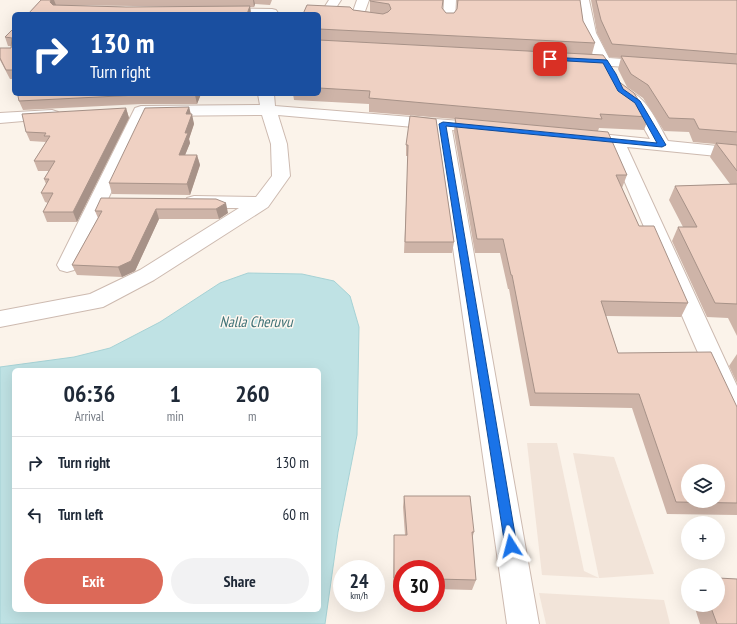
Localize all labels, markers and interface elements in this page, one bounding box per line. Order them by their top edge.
text: 130 m [90,24,154,61]
icon: right [24,28,76,80]
pin [533,42,567,76]
icon: arrive [539,48,561,70]
text: Turn right [90,60,150,83]
water label: Nalla Cheruvu [220,312,294,331]
text: 06:36 [63,378,115,409]
text: 1 [169,378,181,409]
text: 260 [235,378,270,409]
text: Arrival [75,408,104,425]
text: min [167,408,184,425]
text: m [248,408,257,425]
icon: right [24,452,46,474]
text: Turn right [58,453,110,472]
text: 130 m [276,453,309,472]
map controls [681,464,725,612]
button: layers [681,464,725,508]
icon: left [24,504,46,526]
text: Turn left [58,505,103,524]
text: 60 m [283,505,309,524]
button: + [681,516,725,560]
position arrow [490,525,532,567]
button: Exit [24,558,163,604]
button: Share [171,558,309,604]
speed limit sign: 30 [393,560,445,612]
text: 24 [349,568,369,594]
button: − [681,568,725,612]
text: km/h [350,589,368,602]

